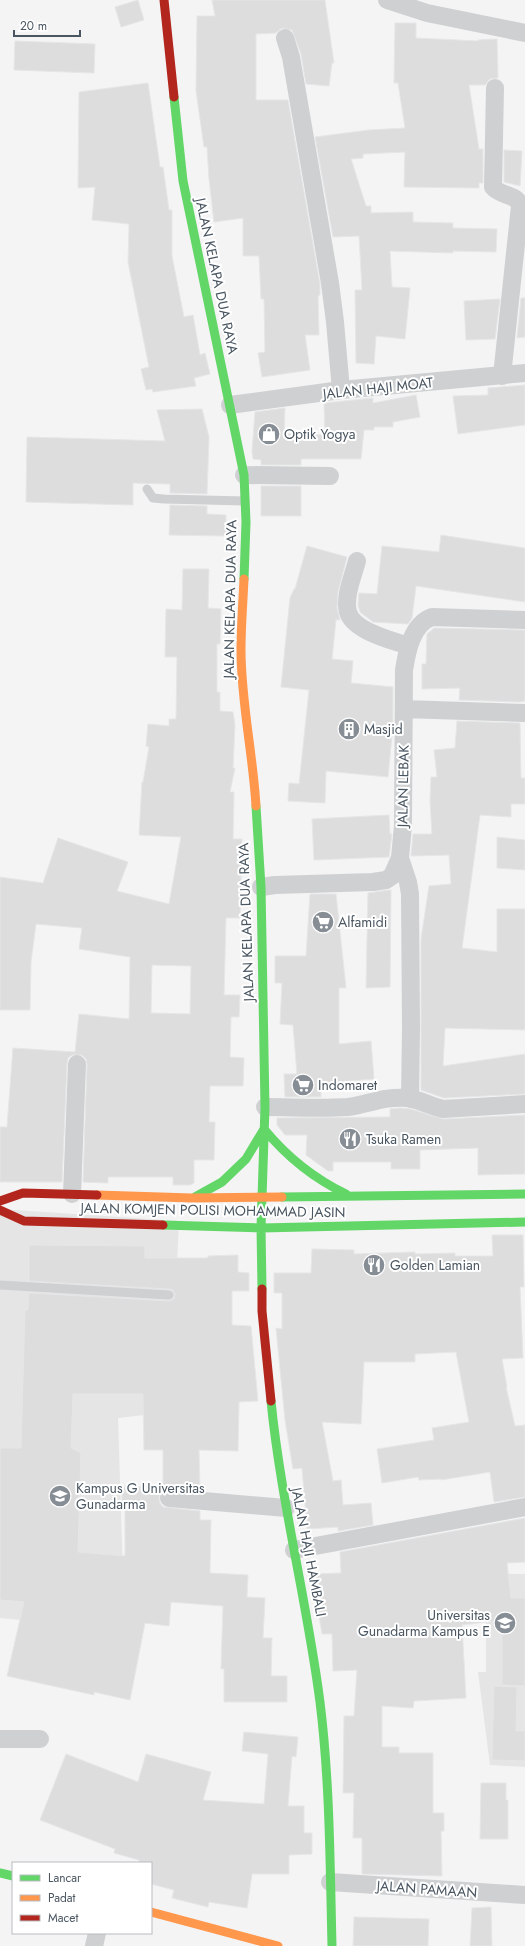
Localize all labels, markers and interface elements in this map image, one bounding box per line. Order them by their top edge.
scale bar [14,12,80,38]
text: 20 m [20,17,47,35]
street label: JALAN KELAPA DUA RAYA [190,194,243,356]
street label: JALAN HAJI MOAT [320,372,435,404]
shop icon: Optik Yogya [256,421,282,447]
place label: Optik Yogya [284,424,355,444]
street label: JALAN KELAPA DUA RAYA [219,519,241,681]
building icon: Masjid [336,716,362,742]
place label: Masjid [364,719,403,739]
street label: JALAN LEBAK [392,745,414,829]
street label: JALAN KELAPA DUA RAYA [233,842,259,1004]
supermarket icon: Alfamidi [310,909,336,935]
place label: Alfamidi [338,912,387,932]
supermarket icon: Indomaret [290,1072,316,1098]
place label: Indomaret [318,1075,378,1095]
restaurant icon: Tsuka Ramen [337,1126,363,1152]
place label: Tsuka Ramen [366,1129,441,1149]
street label: JALAN KOMJEN POLISI MOHAMMAD JASIN [78,1198,346,1222]
restaurant icon: Golden Lamian [361,1252,387,1278]
place label: Golden Lamian [390,1255,480,1275]
place label: Kampus G Universitas Gunadarma [76,1478,205,1514]
school or university icon: Kampus G Universitas Gunadarma [47,1483,73,1509]
street label: JALAN HAJI HAMBALI [286,1484,331,1618]
place label: Universitas Gunadarma Kampus E [358,1605,490,1641]
school or university icon: Universitas Gunadarma Kampus E [492,1610,518,1636]
legend [12,1862,152,1934]
text: Lancar [48,1869,82,1887]
street label: JALAN PAMAAN [374,1875,478,1902]
text: Padat [48,1889,76,1907]
text: Macet [48,1909,78,1927]

